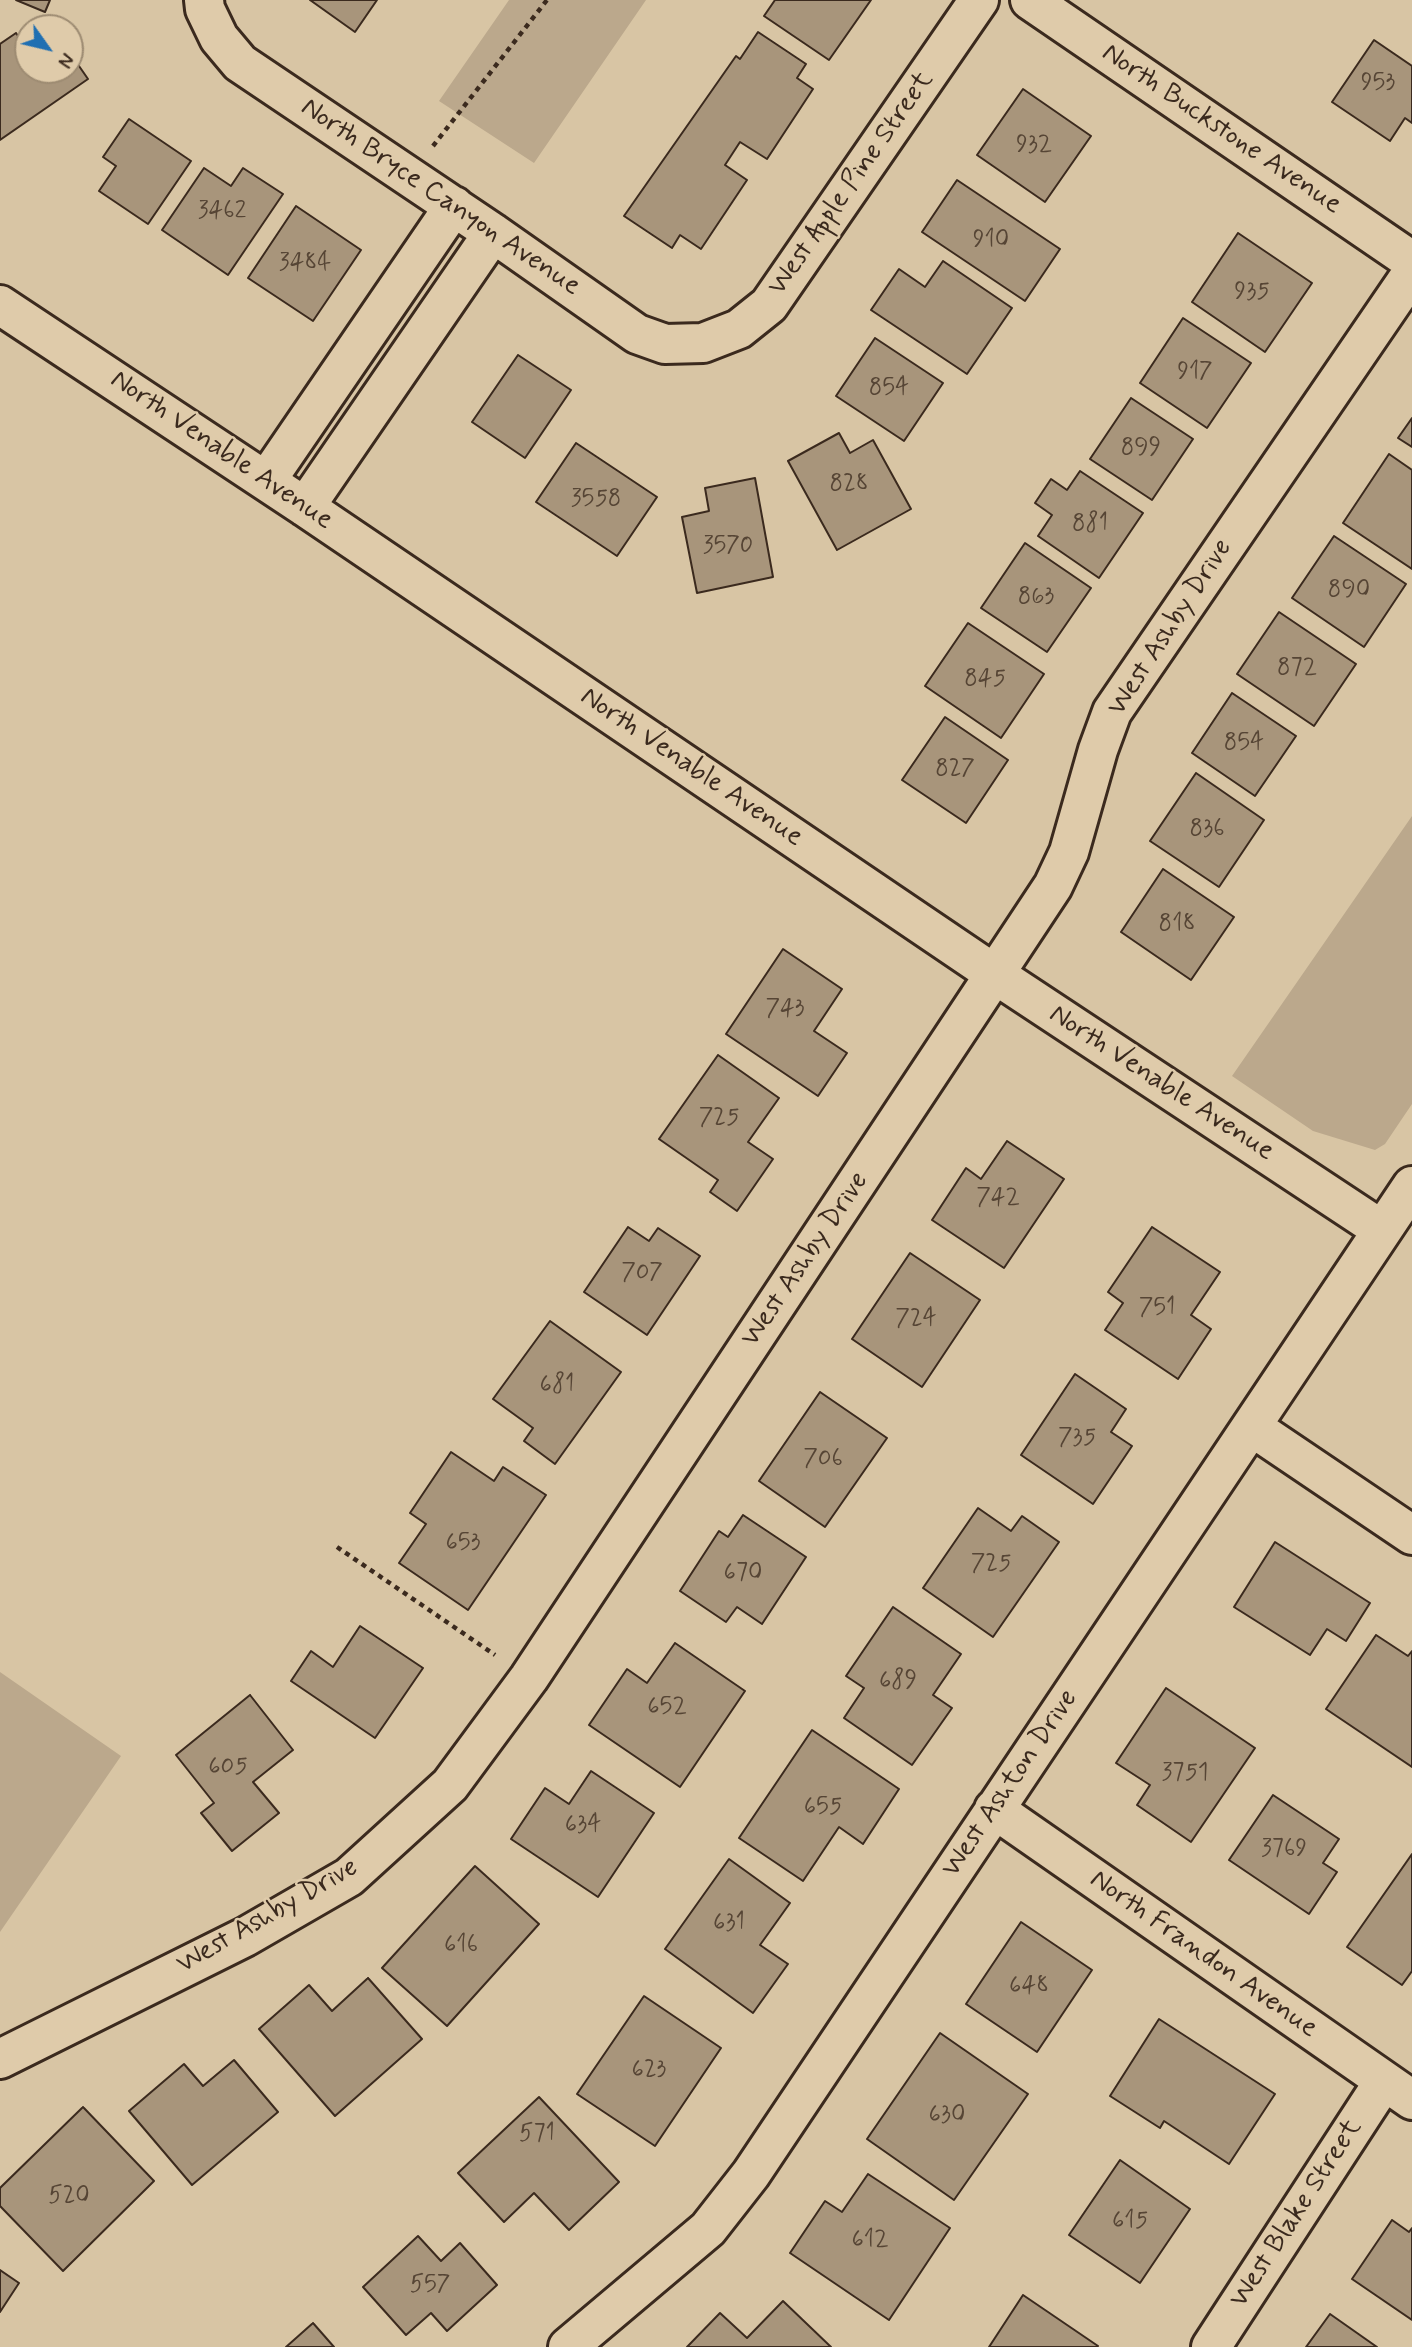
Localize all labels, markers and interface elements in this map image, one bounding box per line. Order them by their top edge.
north arrow [14,14,84,84]
street label: North Buckstone Avenue [1095,37,1347,223]
text: N [51,48,79,72]
street label: West Apple Pine Street [762,65,942,303]
house number: 953 [1361,70,1395,98]
street label: North Bryce Canyon Avenue [294,92,586,304]
house number: 932 [1016,132,1052,160]
house number: 3462 [198,198,246,226]
house number: 910 [973,227,1009,255]
house number: 3484 [279,250,331,278]
house number: 935 [1234,279,1270,307]
house number: 917 [1177,359,1213,387]
street label: North Venable Avenue [103,364,339,538]
house number: 854 [869,375,909,403]
house number: 899 [1121,435,1161,463]
house number: 828 [829,471,869,499]
house number: 3558 [571,486,621,514]
house number: 881 [1072,511,1108,539]
house number: 3570 [703,533,753,561]
street label: West Ashby Drive [1101,533,1241,723]
house number: 890 [1328,577,1370,605]
house number: 863 [1018,584,1054,612]
house number: 872 [1277,655,1317,683]
house number: 845 [964,666,1006,694]
street label: North Venable Avenue [573,681,809,855]
house number: 854 [1224,730,1264,758]
house number: 827 [935,756,975,784]
house number: 836 [1190,816,1224,844]
house number: 818 [1159,911,1195,939]
house number: 743 [766,996,804,1024]
street label: North Venable Avenue [1042,999,1280,1169]
house number: 725 [699,1105,739,1133]
street label: West Ashby Drive [735,1166,877,1354]
house number: 742 [976,1185,1020,1213]
house number: 707 [621,1260,663,1288]
house number: 751 [1139,1295,1175,1323]
house number: 724 [895,1306,937,1334]
house number: 681 [540,1372,574,1400]
house number: 735 [1058,1425,1096,1453]
house number: 706 [803,1446,843,1474]
house number: 653 [446,1530,480,1558]
house number: 725 [971,1551,1011,1579]
house number: 670 [724,1560,762,1588]
house number: 689 [879,1668,917,1696]
street label: West Ashton Drive [936,1684,1086,1884]
house number: 652 [647,1694,687,1722]
house number: 605 [208,1754,248,1782]
house number: 3751 [1162,1760,1208,1788]
house number: 655 [804,1794,842,1822]
house number: 634 [565,1812,601,1840]
house number: 3769 [1261,1836,1307,1864]
street label: West Ashby Drive [171,1851,365,1983]
street label: North Frandon Avenue [1083,1864,1323,2046]
house number: 631 [713,1910,745,1938]
house number: 616 [444,1932,478,1960]
house number: 648 [1009,1973,1049,2001]
house number: 623 [632,2057,666,2085]
house number: 630 [929,2102,965,2130]
street label: West Blake Street [1224,2113,1370,2315]
house number: 571 [519,2121,555,2149]
house number: 520 [48,2183,90,2211]
house number: 615 [1112,2208,1148,2236]
house number: 612 [852,2227,888,2255]
house number: 557 [410,2272,450,2300]

